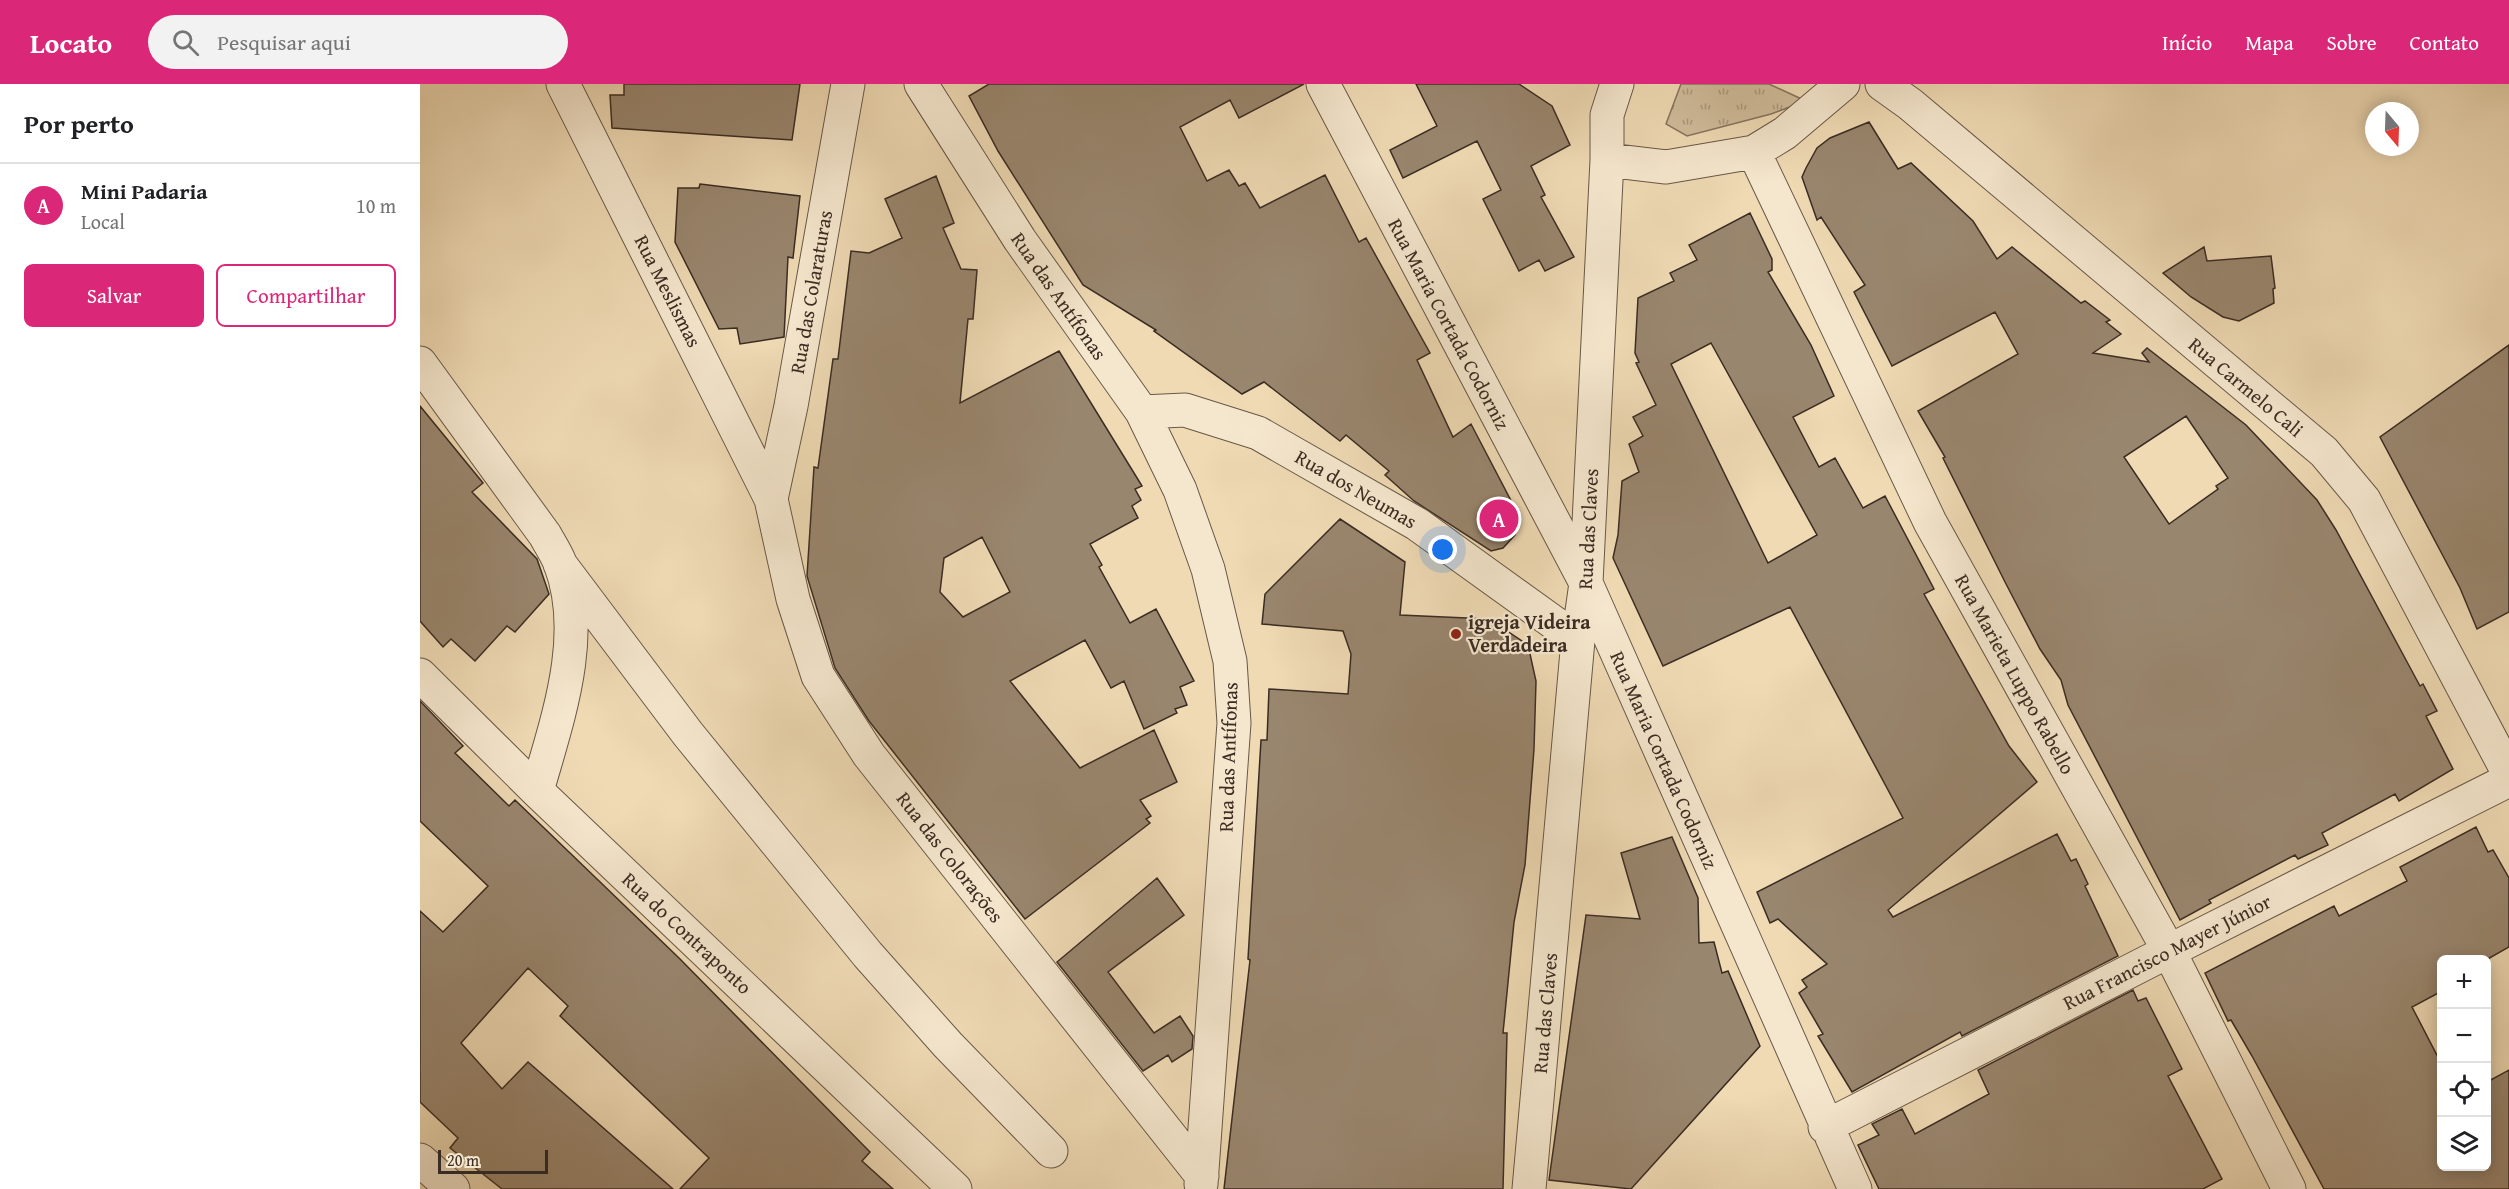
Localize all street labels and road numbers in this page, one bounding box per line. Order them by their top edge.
street label: Rua das Colaraturas [782,208,839,376]
street label: Rua Maria Cortada Codorniz [1381,213,1518,435]
street label: Rua das Antífonas [1005,226,1114,365]
street label: Rua Meslismas [628,229,709,352]
street label: Rua Carmelo Cali [2183,330,2310,444]
street label: Rua dos Neumas [1290,442,1423,535]
street label: Rua das Claves [1570,468,1605,590]
street label: Rua Marieta Luppo Rabello [1948,568,2083,779]
street label: Rua Maria Cortada Codorniz [1603,646,1726,874]
street label: Rua das Antífonas [1210,681,1245,832]
street label: Rua das Colorações [890,785,1011,928]
street label: Rua do Contraponto [616,865,759,1000]
street label: Rua Francisco Mayer Júnior [2058,886,2276,1017]
street label: Rua das Claves [1525,951,1564,1075]

